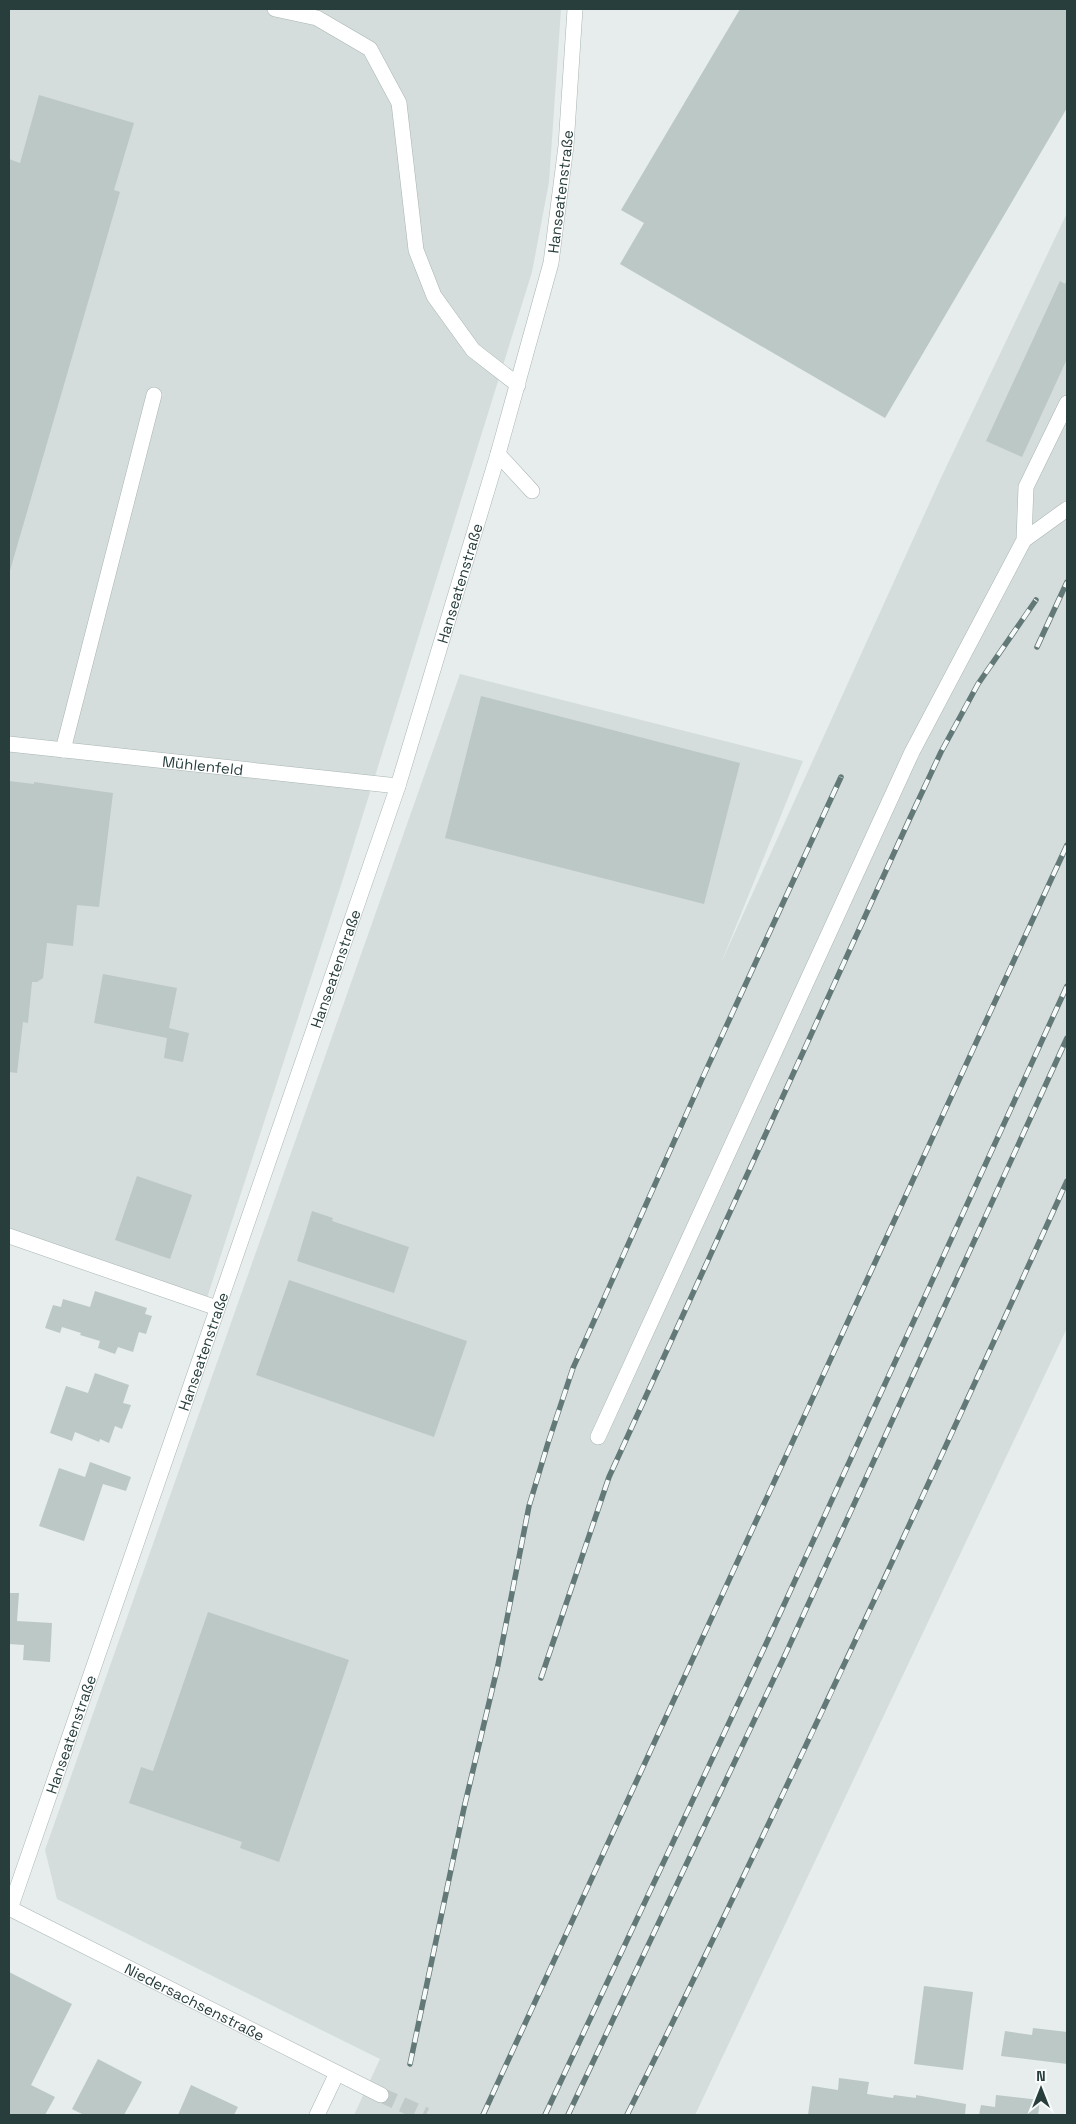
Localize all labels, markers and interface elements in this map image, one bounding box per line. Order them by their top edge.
street label: Hanseatenstraße [543,129,577,255]
street label: Hanseatenstraße [432,521,486,645]
street label: Mühlenfeld [161,751,244,779]
street label: Hanseatenstraße [306,907,364,1030]
street label: Hanseatenstraße [173,1289,232,1413]
street label: Hanseatenstraße [41,1672,100,1796]
street label: Niedersachsenstraße [122,1958,268,2045]
north arrow [1016,2064,1066,2114]
text: N [1036,2067,1046,2085]

